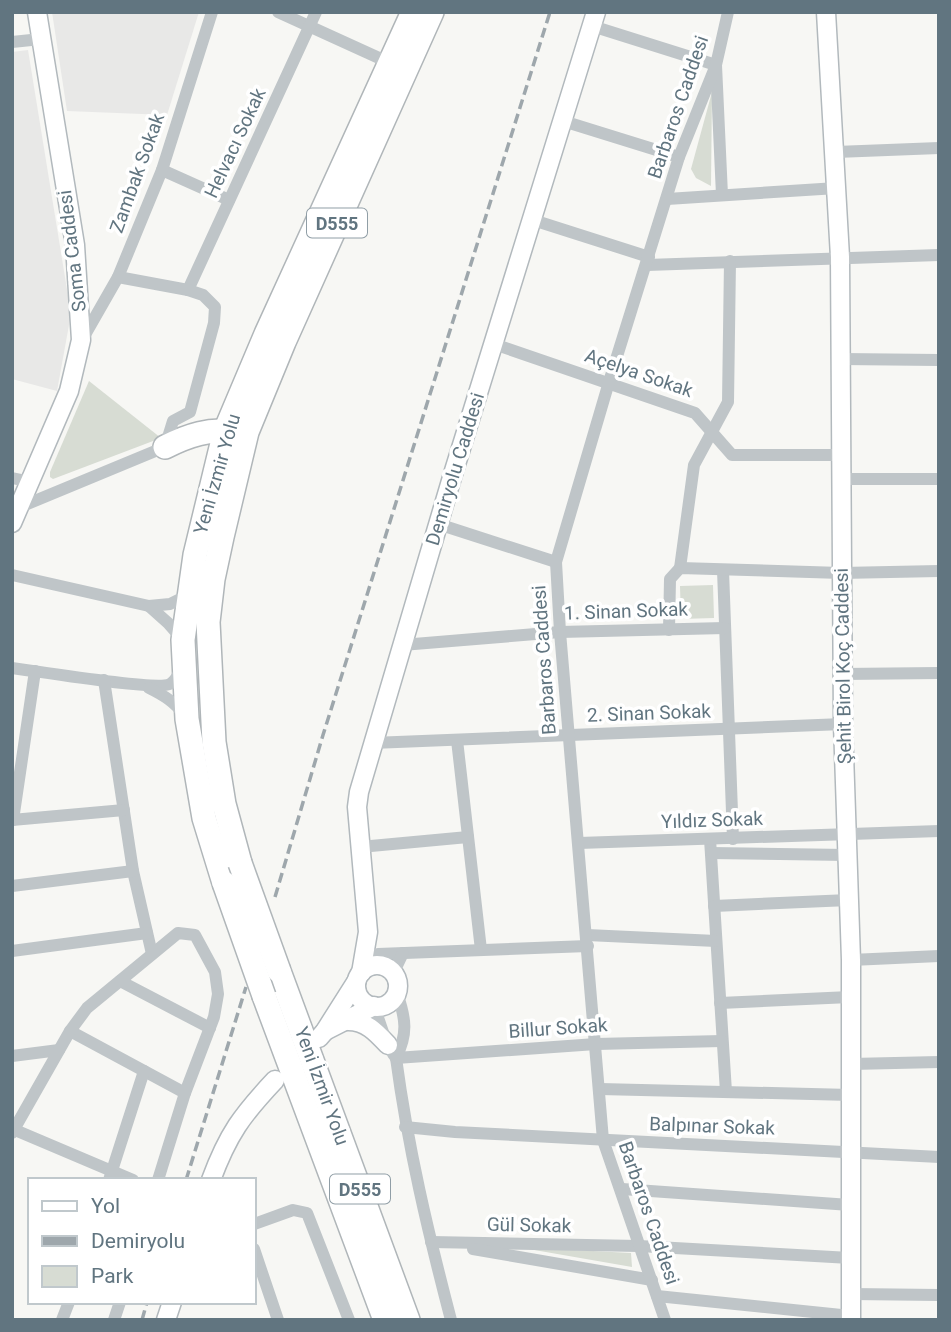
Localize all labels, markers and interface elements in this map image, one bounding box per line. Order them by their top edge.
street label: Barbaros Caddesi [643,32,713,182]
street label: Helvacı Sokak [199,84,271,202]
street label: Zambak Sokak [105,110,169,236]
street label: Soma Caddesi [53,189,91,313]
road number: D555 [307,208,367,238]
street label: Açelya Sokak [582,344,696,402]
street label: Demiryolu Caddesi [421,390,489,548]
street label: Yeni İzmir Yolu [189,411,245,537]
street label: Şehit Birol Koç Caddesi [830,568,856,764]
street label: Barbaros Caddesi [527,584,561,736]
street label: 1. Sinan Sokak [564,597,689,625]
street label: 2. Sinan Sokak [587,699,712,727]
street label: Yıldız Sokak [661,807,764,833]
street label: Billur Sokak [508,1013,609,1043]
street label: Yeni İzmir Yolu [290,1024,354,1148]
street label: Balpınar Sokak [649,1112,776,1140]
street label: Barbaros Caddesi [614,1138,684,1288]
road number: D555 [330,1174,390,1204]
legend [28,1178,256,1304]
text: Yol [91,1194,120,1218]
street label: Gül Sokak [487,1213,572,1237]
text: Demiryolu [91,1229,185,1253]
text: Park [91,1264,134,1288]

